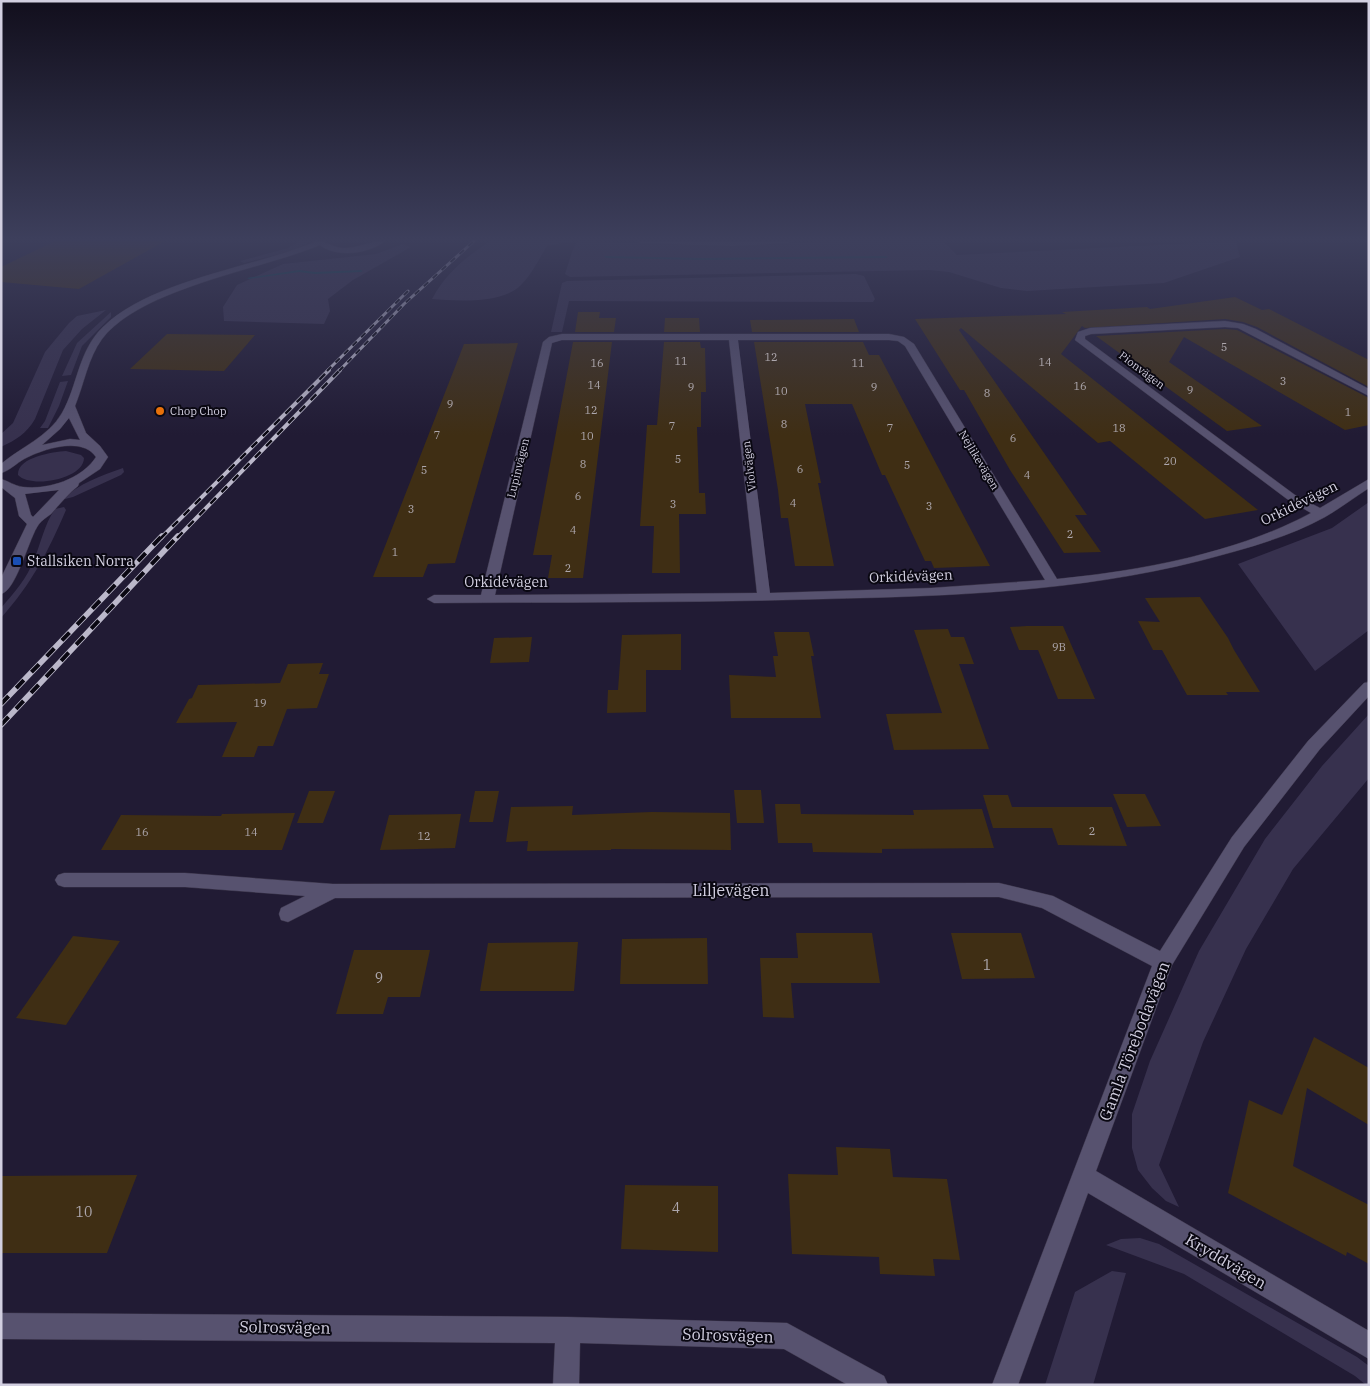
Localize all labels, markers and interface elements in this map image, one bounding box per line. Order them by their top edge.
house number: 5 [1221,340,1227,354]
street label: Pionvägen [1116,348,1168,392]
house number: 12 [764,350,778,364]
house number: 11 [674,354,688,368]
house number: 14 [1038,355,1052,369]
house number: 16 [590,356,604,370]
house number: 11 [851,356,865,370]
house number: 3 [1280,374,1286,388]
house number: 14 [587,378,601,392]
house number: 16 [1073,379,1087,393]
house number: 9 [688,380,694,394]
house number: 9 [871,380,877,394]
house number: 9 [1187,383,1193,397]
house number: 10 [774,384,788,398]
house number: 8 [984,386,990,400]
house number: 9 [447,397,453,411]
house number: 12 [584,403,598,417]
place label: Chop Chop [170,404,227,418]
marker: Chop Chop [154,405,166,417]
house number: 1 [1345,405,1351,419]
house number: 8 [781,417,787,431]
house number: 7 [669,419,675,433]
house number: 7 [887,421,893,435]
house number: 18 [1112,421,1126,435]
house number: 7 [434,428,440,442]
street label: Nejlikevägen [956,428,1002,492]
house number: 10 [580,429,594,443]
house number: 6 [1010,431,1016,445]
street label: Lupinvägen [504,437,532,499]
street label: Violvägen [739,440,759,492]
house number: 5 [675,452,681,466]
house number: 20 [1163,454,1177,468]
house number: 8 [580,457,586,471]
house number: 5 [904,458,910,472]
house number: 6 [797,462,803,476]
house number: 5 [421,463,427,477]
house number: 4 [1024,468,1031,482]
street label: Orkidévägen [1257,477,1341,529]
house number: 6 [575,489,581,503]
house number: 4 [790,496,797,510]
house number: 3 [670,497,676,511]
house number: 3 [926,499,932,513]
house number: 3 [408,502,414,516]
house number: 4 [570,523,577,537]
house number: 2 [1067,527,1073,541]
house number: 1 [392,545,398,559]
place label: Stallsiken Norra [27,552,134,570]
marker: Stallsiken Norra [11,555,23,567]
house number: 2 [565,561,571,575]
street label: Orkidévägen [869,566,953,586]
street label: Orkidévägen [464,573,548,591]
house number: 9B [1052,640,1066,654]
house number: 19 [253,696,267,710]
house number: 2 [1089,824,1095,838]
house number: 16 [135,825,149,839]
house number: 14 [244,825,258,839]
house number: 12 [417,829,431,843]
street label: Liljevägen [692,880,770,900]
house number: 1 [983,956,991,974]
street label: Gamla Törebodavägen [1094,959,1174,1123]
house number: 9 [375,969,383,987]
house number: 4 [672,1199,680,1217]
house number: 10 [76,1203,92,1221]
street label: Kryddvägen [1182,1229,1270,1293]
street label: Solrosvägen [239,1316,331,1338]
street label: Solrosvägen [682,1323,774,1347]

